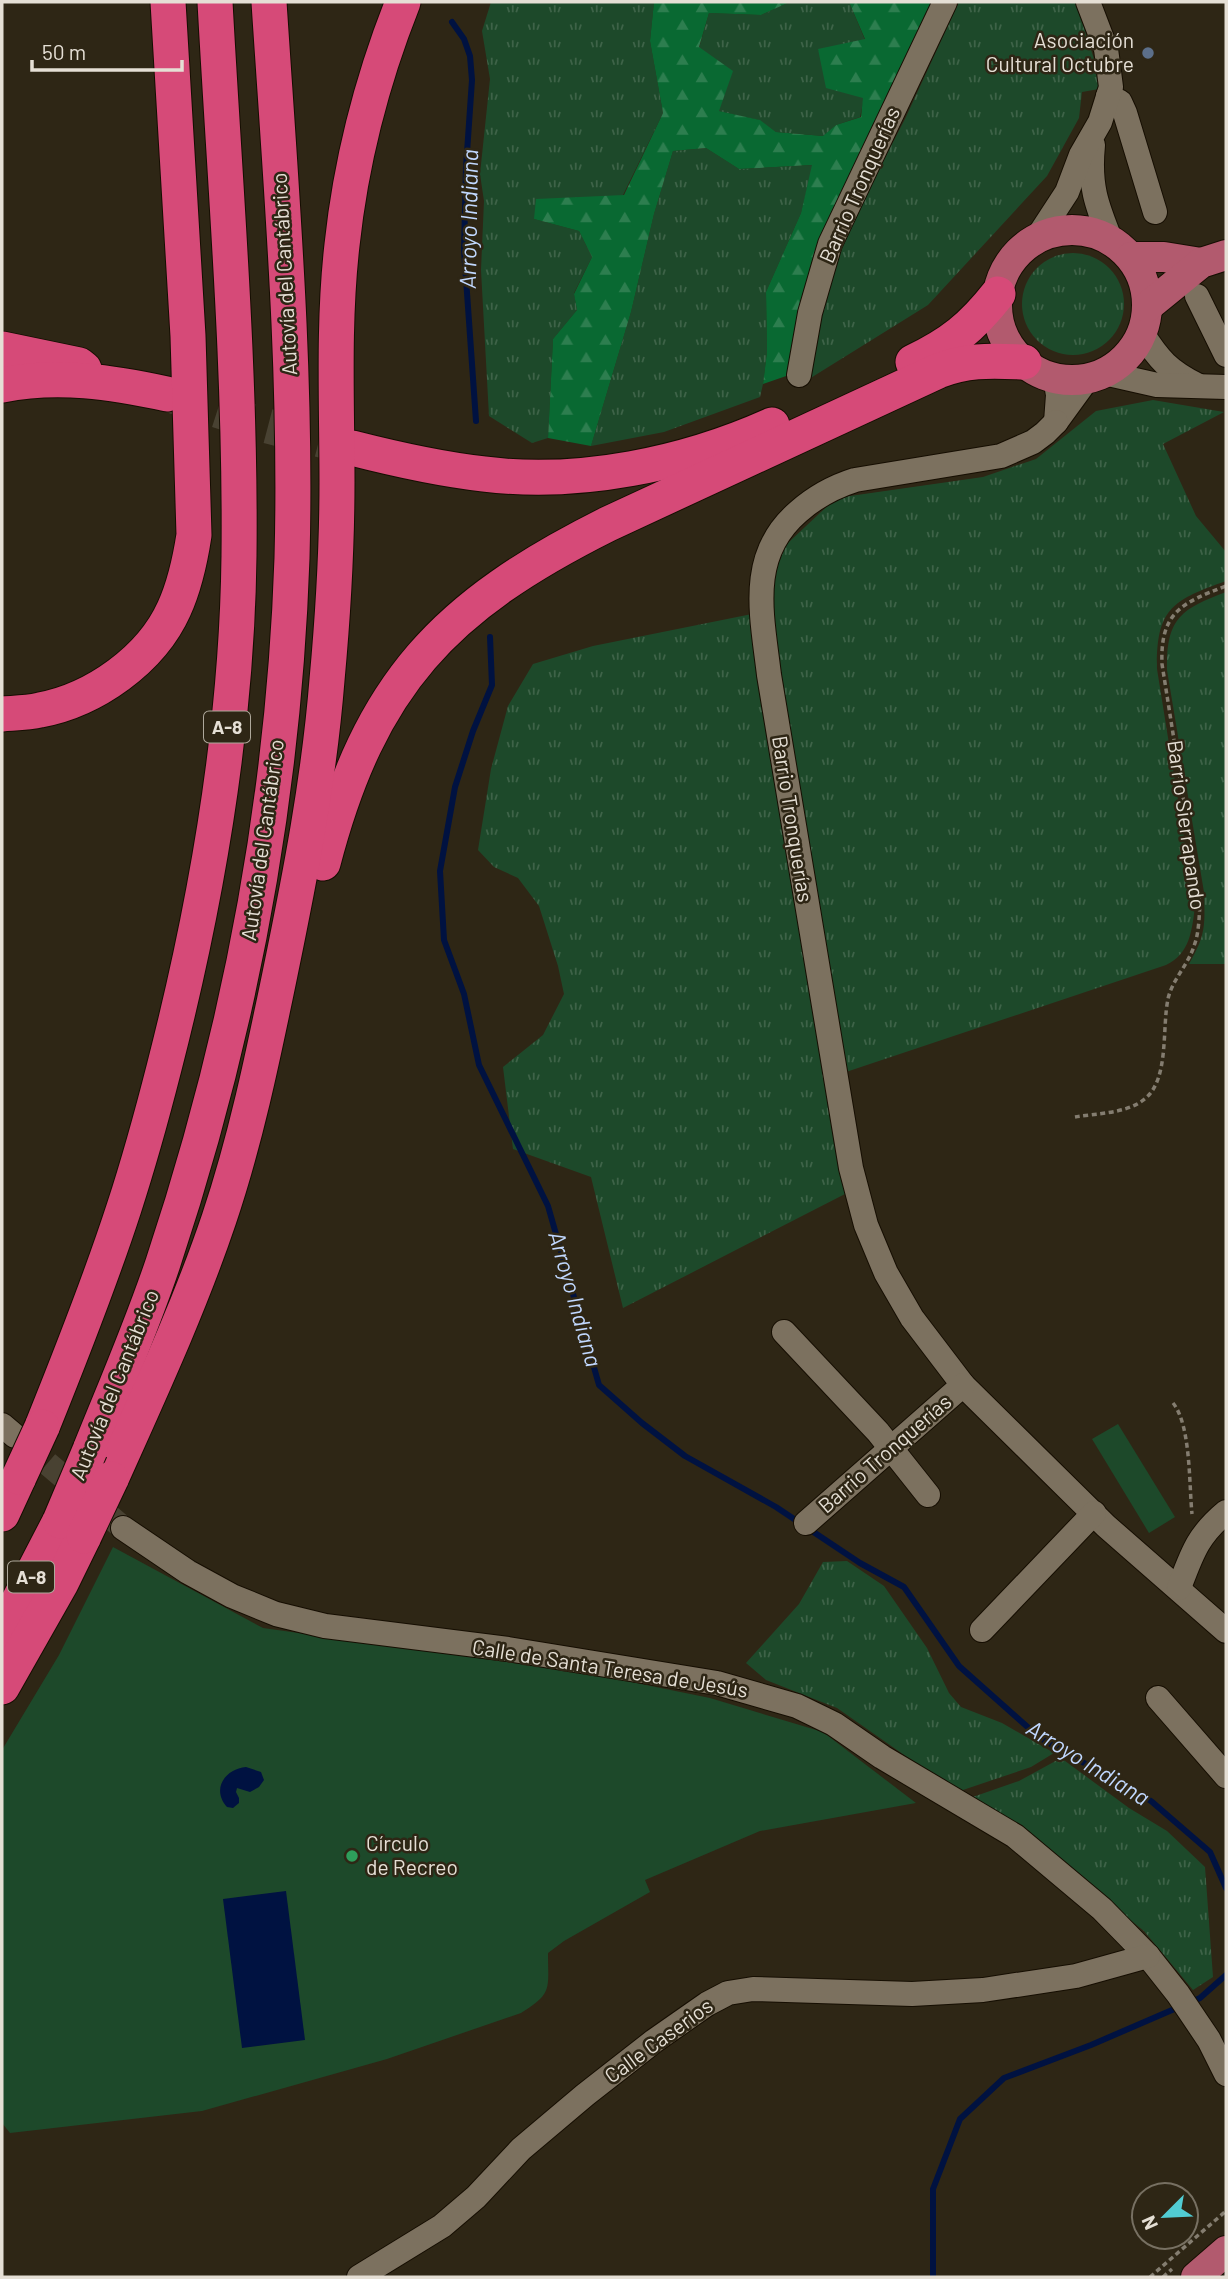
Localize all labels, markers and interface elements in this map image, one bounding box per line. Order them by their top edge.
place label: Asociación Cultural Octubre [986,27,1134,76]
scale bar [32,28,182,72]
text: 50 m [42,39,86,64]
marker: Asociación Cultural Octubre [1140,45,1156,61]
street label: Barrio Tronquerías [813,102,904,266]
water label: Arroyo Indiana [453,149,483,289]
street label: Autovía del Cantábrico [266,172,301,376]
road number: A-8 [204,712,250,742]
street label: Barrio Tronquerías [768,734,819,904]
street label: Autovía del Cantábrico [235,737,288,942]
street label: Barrio Sierrapando [1163,738,1212,911]
water label: Arroyo Indiana [543,1228,609,1370]
street label: Autovía del Cantábrico [64,1286,163,1483]
street label: Barrio Tronquerías [812,1388,956,1517]
road number: A-8 [8,1562,54,1592]
street label: Calle de Santa Teresa de Jesús [471,1633,750,1702]
water label: Arroyo Indiana [1022,1713,1155,1811]
place label: Círculo de Recreo [366,1830,458,1879]
marker: Círculo de Recreo [344,1848,360,1864]
street label: Calle Caserios [599,1992,717,2087]
north arrow [1130,2181,1200,2251]
text: N [1136,2213,1162,2234]

